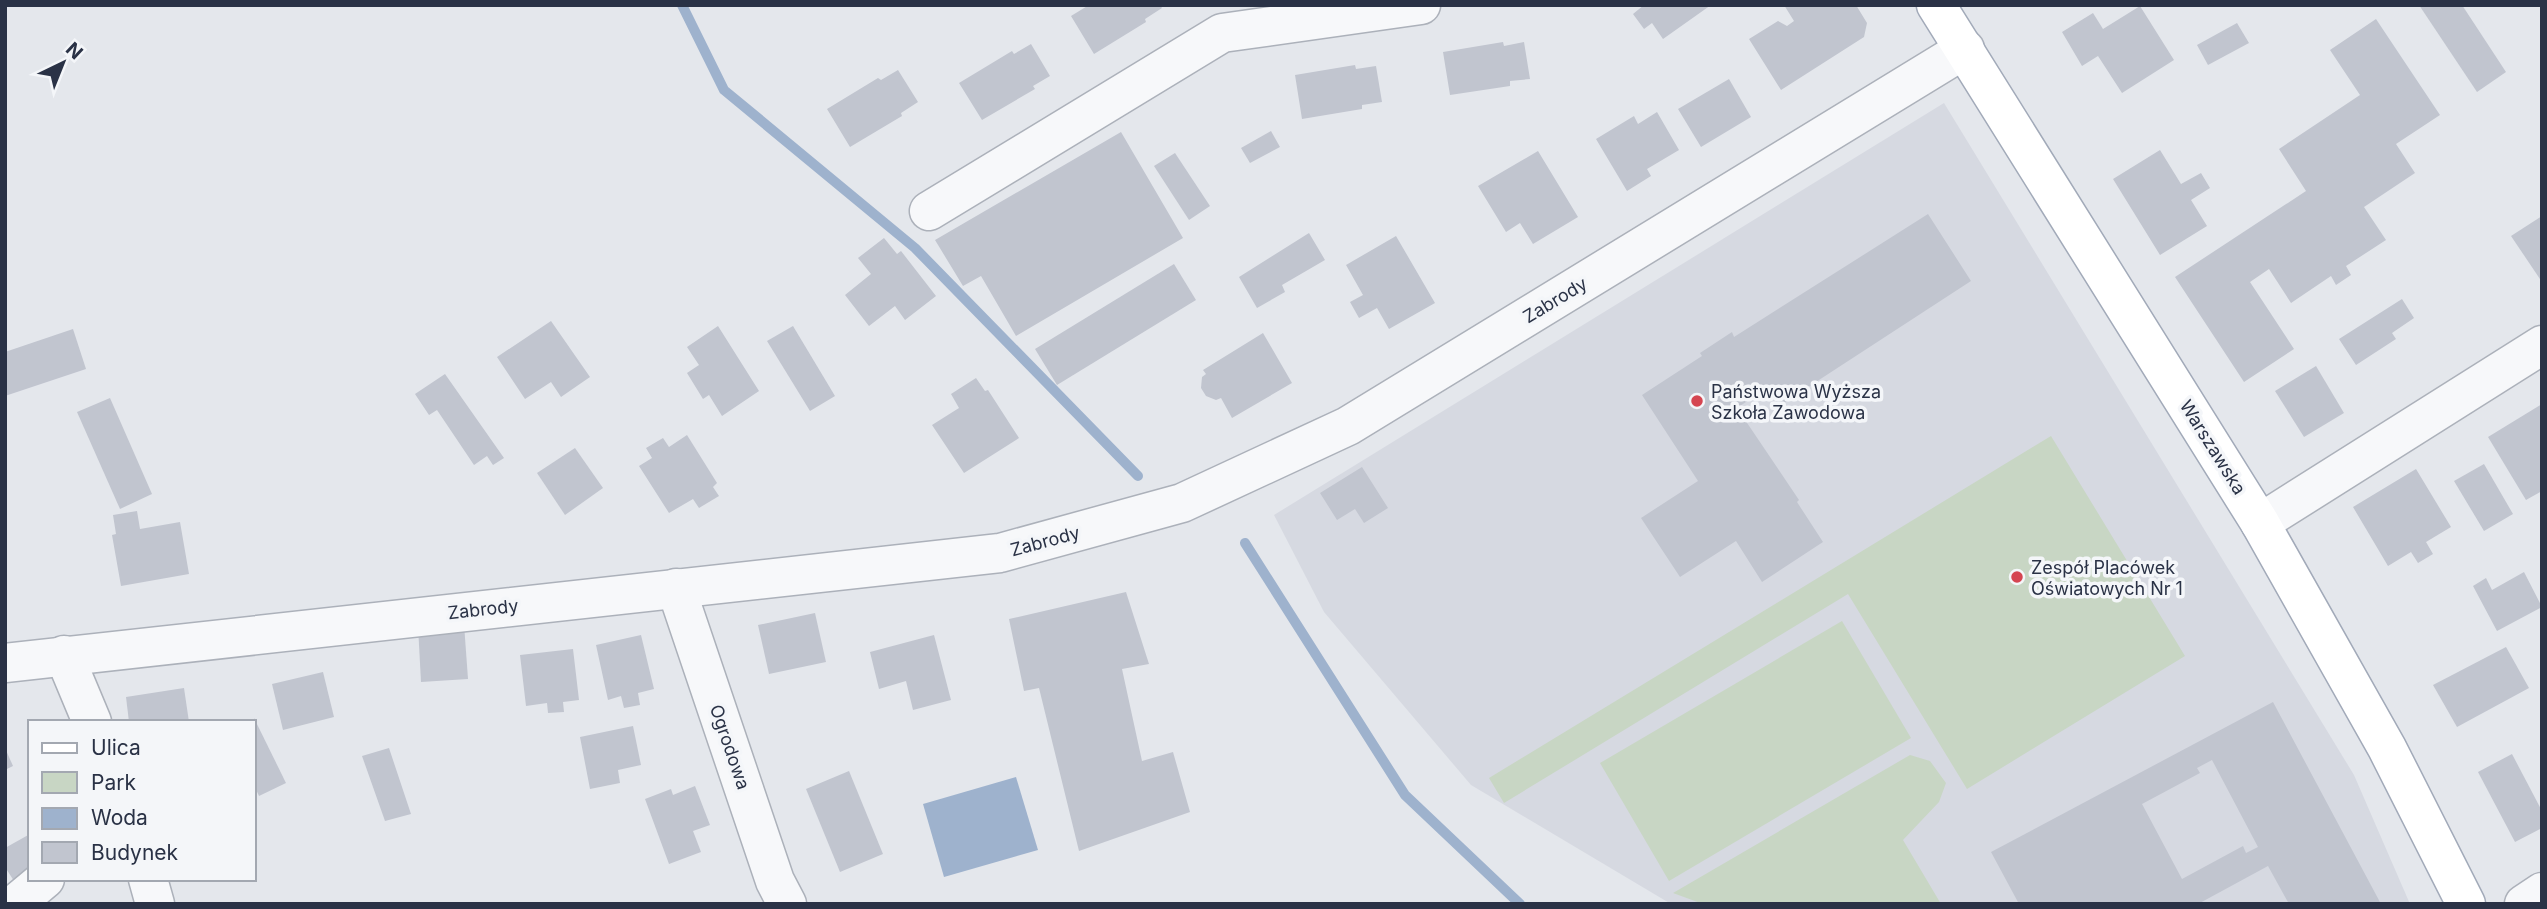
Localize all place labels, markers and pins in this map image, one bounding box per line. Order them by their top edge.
place label: Państwowa Wyższa Szkoła Zawodowa [1711,381,1881,423]
marker: Państwowa Wyższa Szkoła Zawodowa [1689,393,1705,409]
place label: Zespół Placówek Oświatowych Nr 1 [2031,557,2183,599]
marker: Zespół Placówek Oświatowych Nr 1 [2009,569,2025,585]

